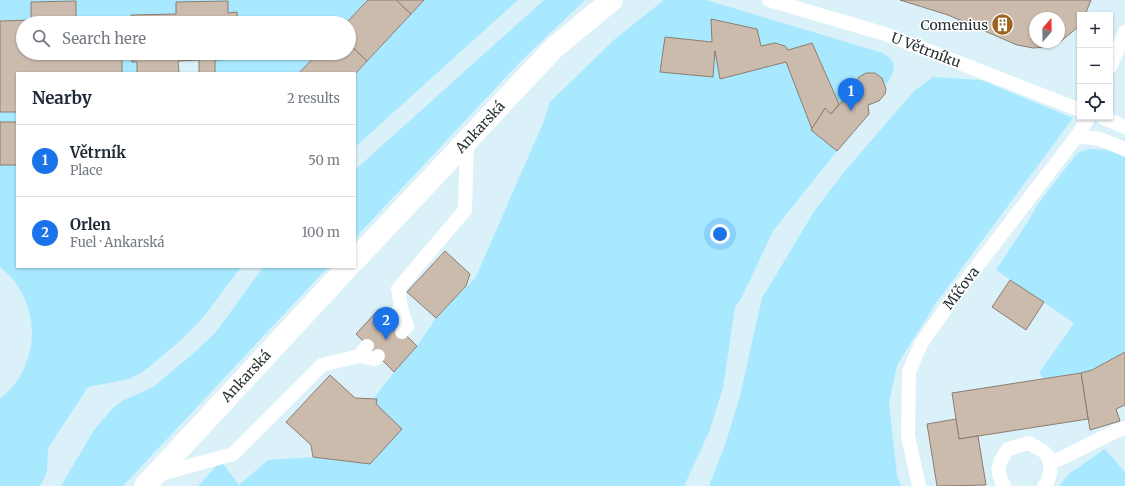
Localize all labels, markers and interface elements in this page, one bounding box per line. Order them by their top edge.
building icon: Comenius [990,12,1016,38]
north arrow [1029,12,1065,48]
map controls [1077,12,1113,120]
button: + [1077,12,1113,48]
search box [16,16,356,60]
place label: Comenius [920,16,988,34]
icon: search [30,27,52,49]
street label: U Větrníku [889,28,964,72]
text: Search here [62,29,146,48]
button: − [1077,48,1113,84]
pin: 1 [838,78,864,111]
button: locate [1077,84,1113,120]
text: Nearby [32,87,92,109]
text: 2 results [287,90,340,107]
street label: Ankarská [451,97,509,158]
text: Větrník [70,143,126,162]
text: 1 [42,152,48,169]
text: 50 m [308,152,340,169]
text: Place [70,162,103,179]
text: Orlen [70,215,111,234]
text: 2 [41,224,49,241]
text: 100 m [302,224,340,241]
your location [710,224,730,244]
text: Fuel · Ankarská [70,234,164,251]
street label: Míčova [939,263,983,313]
pin: 2 [373,307,399,340]
street label: Ankarská [217,346,275,407]

